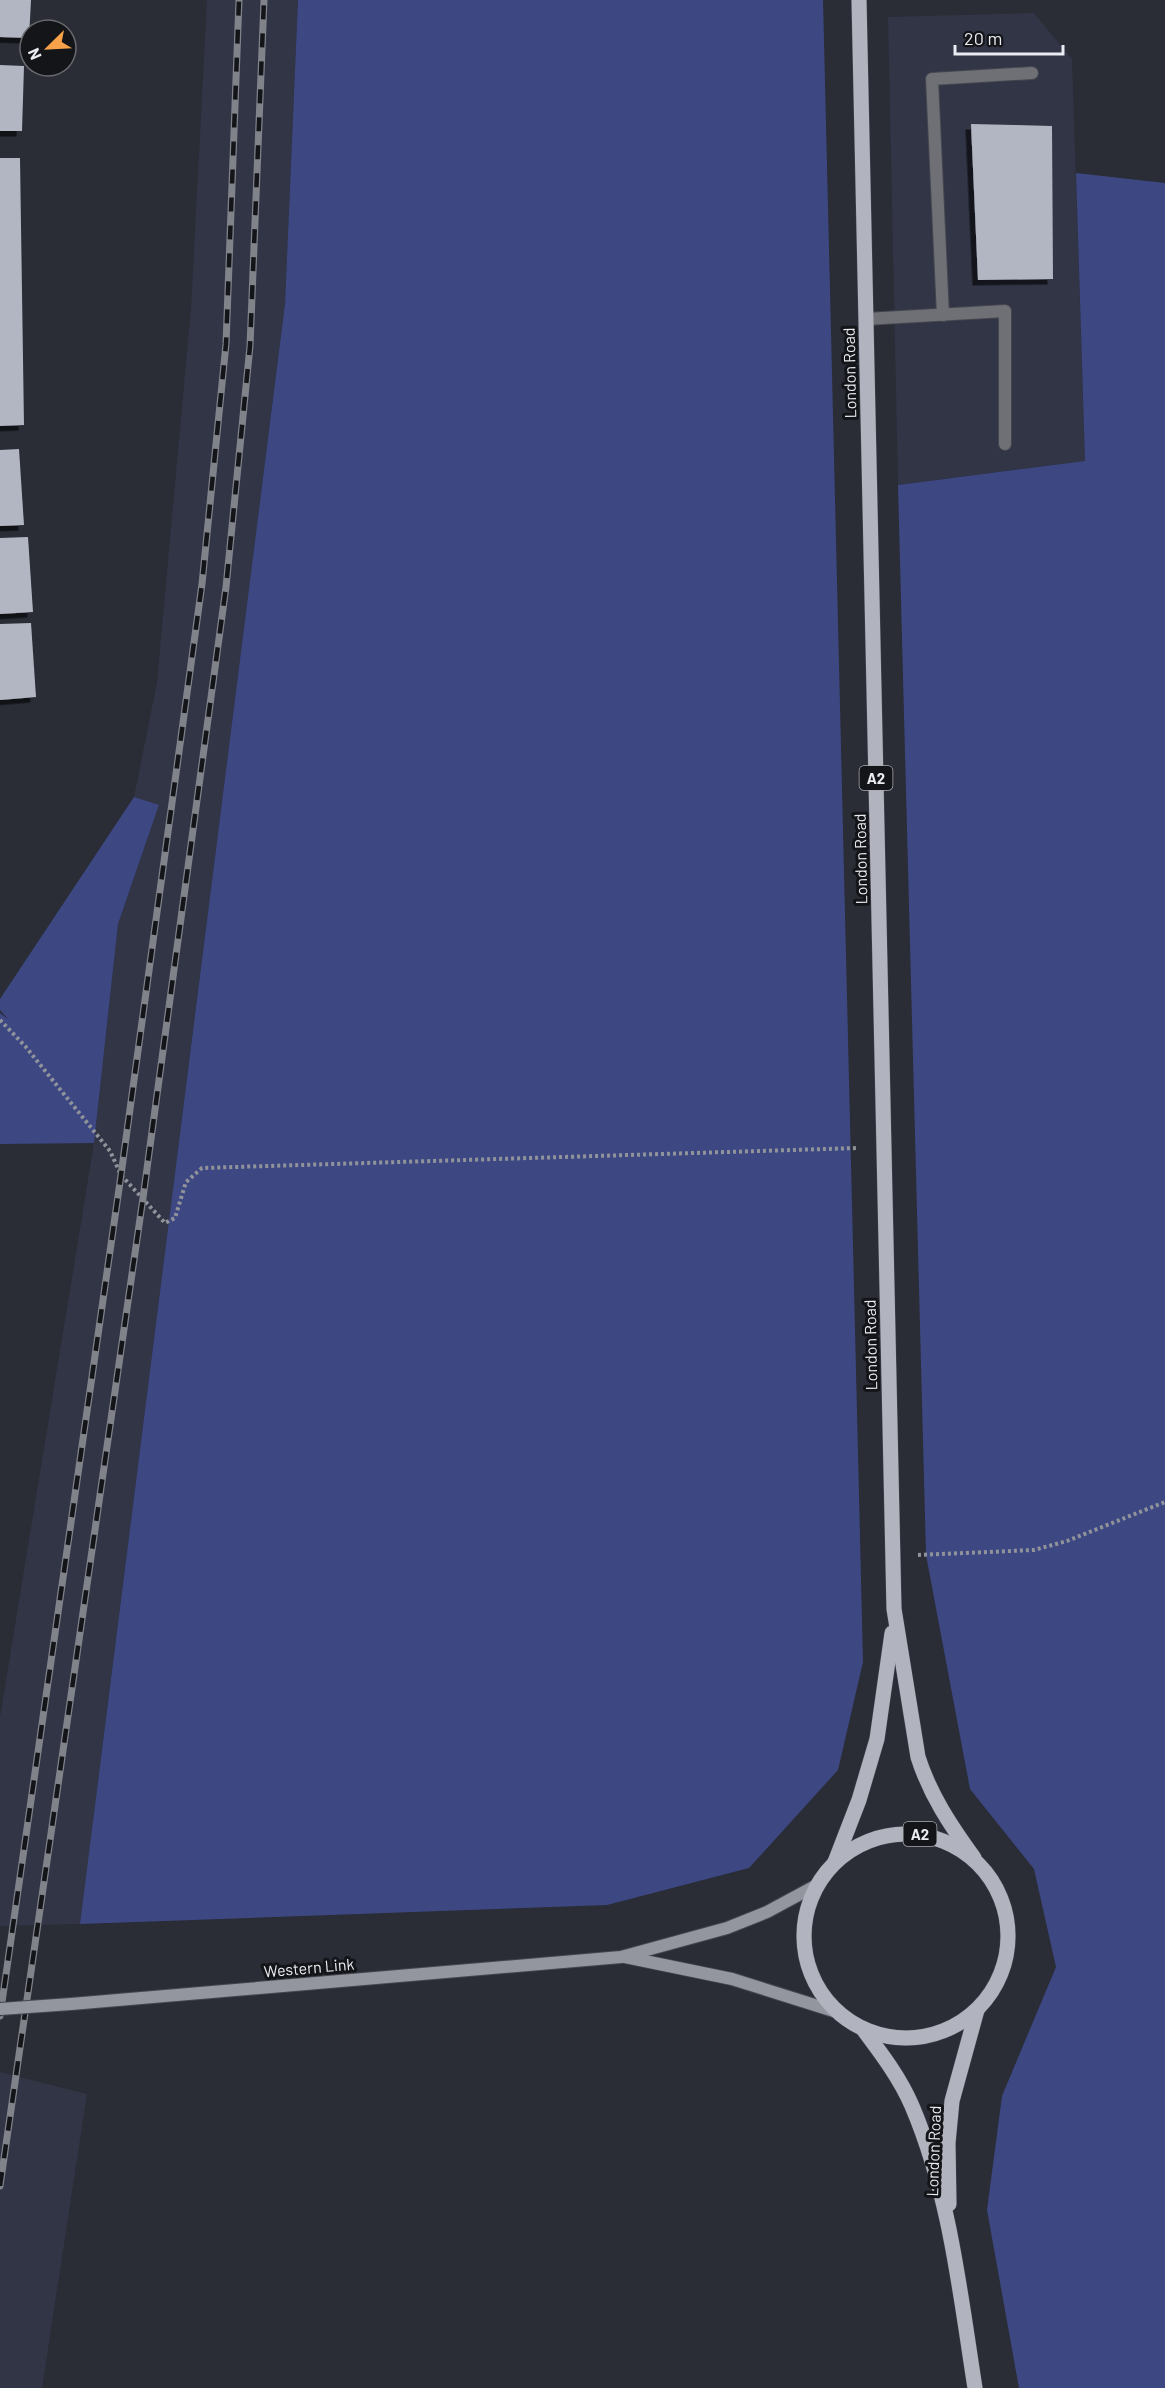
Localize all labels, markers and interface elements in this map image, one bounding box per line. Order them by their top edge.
north arrow [18,18,78,78]
scale bar [955,18,1063,56]
text: 20 m [964,27,1002,49]
text: N [23,46,45,63]
street label: London Road [839,327,859,419]
road number: A2 [860,766,892,790]
street label: London Road [850,813,870,905]
street label: London Road [860,1299,880,1391]
road number: A2 [904,1822,936,1846]
street label: Western Link [263,1954,355,1980]
street label: London Road [922,2105,944,2197]

